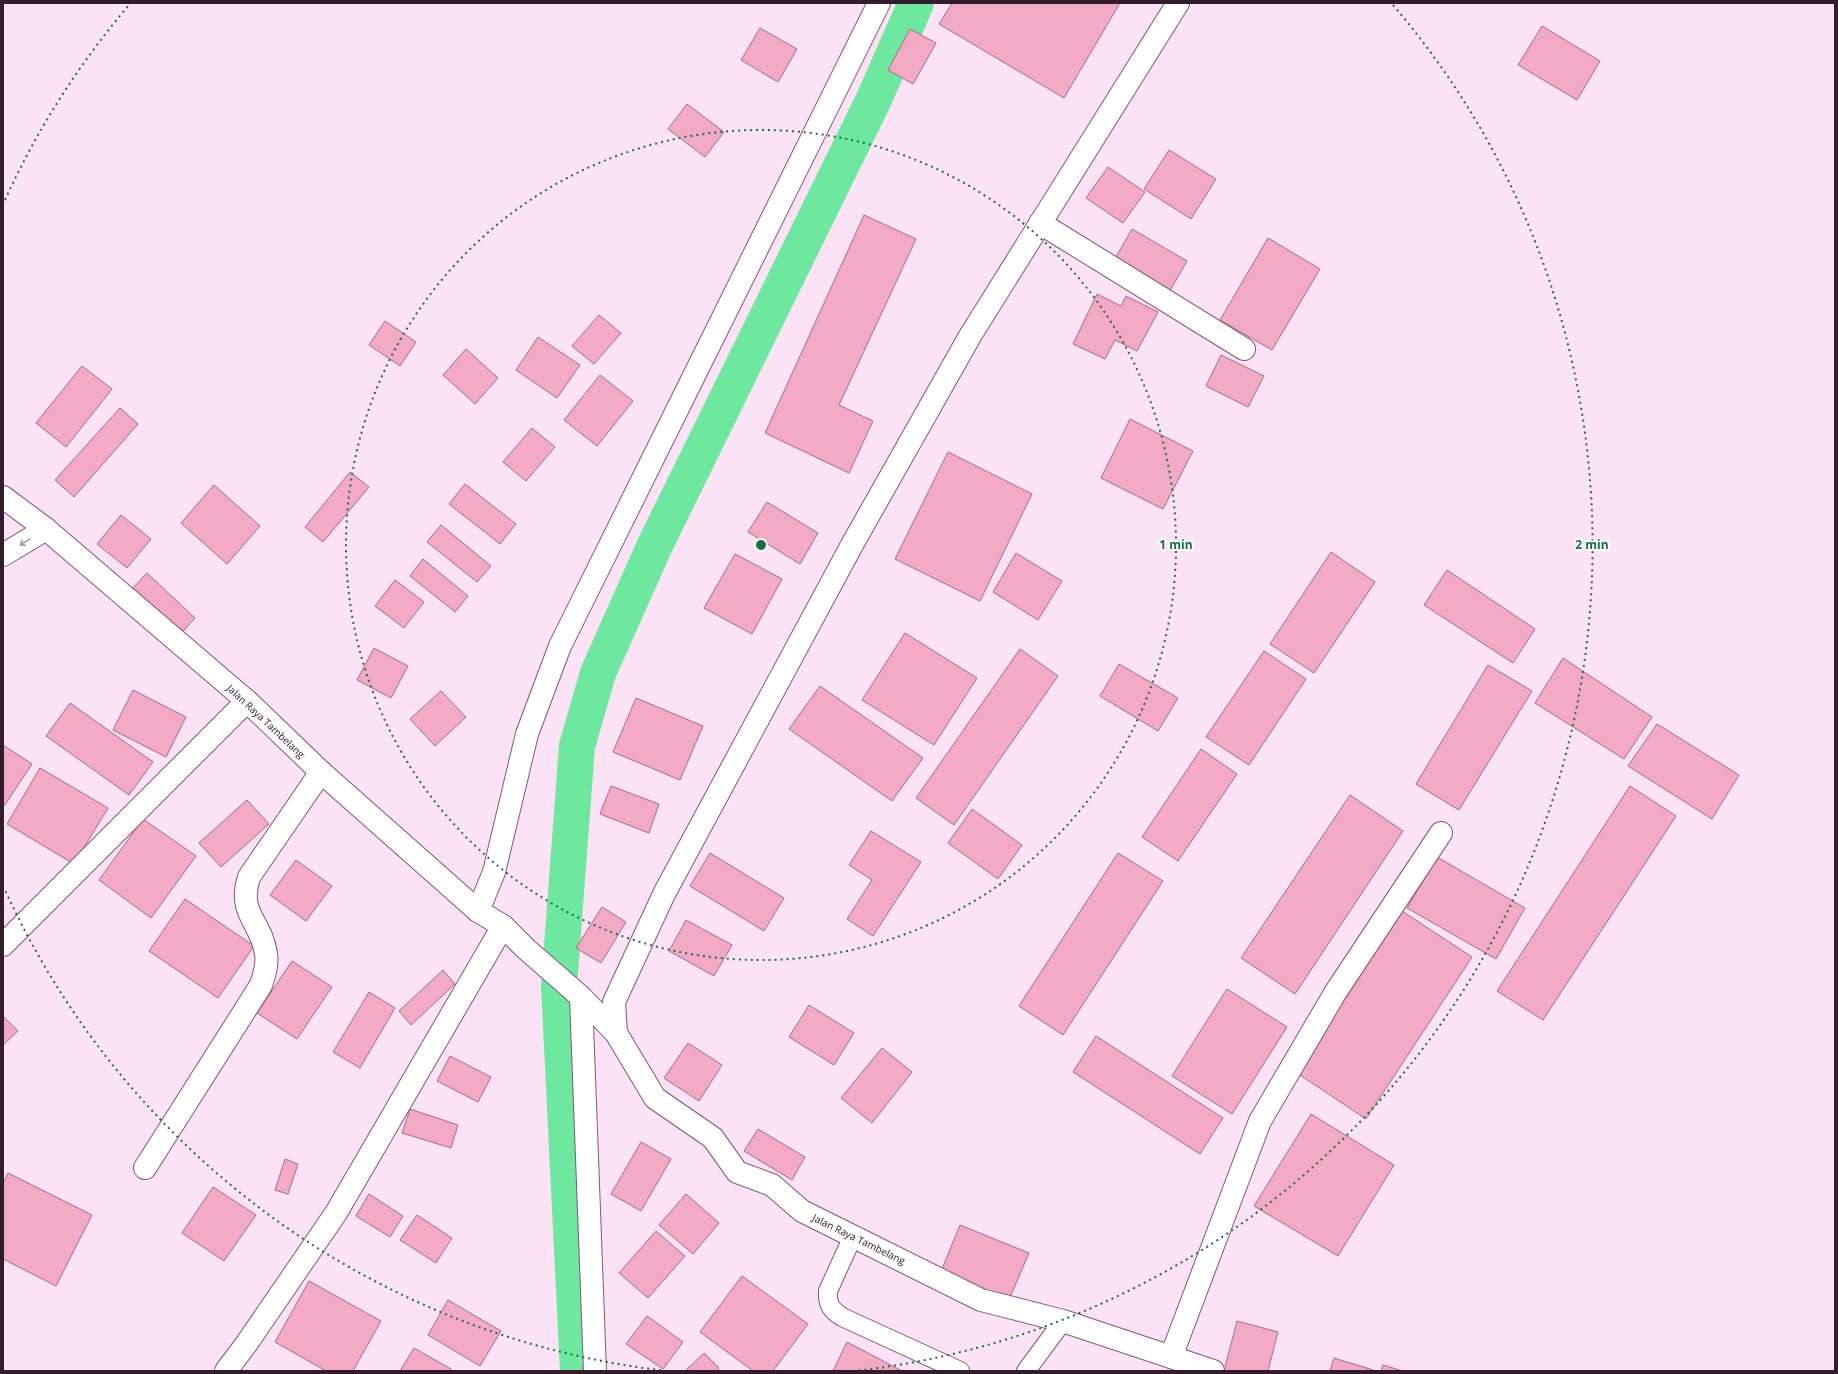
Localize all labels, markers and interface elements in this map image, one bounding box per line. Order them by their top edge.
text: 1 min [1159,536,1193,553]
text: 2 min [1575,536,1609,553]
one-way arrow [19,538,31,546]
centre of rings [754,538,768,552]
street label: Jalan Raya Tambelang [223,681,308,761]
street label: Jalan Raya Tambelang [809,1210,908,1268]

